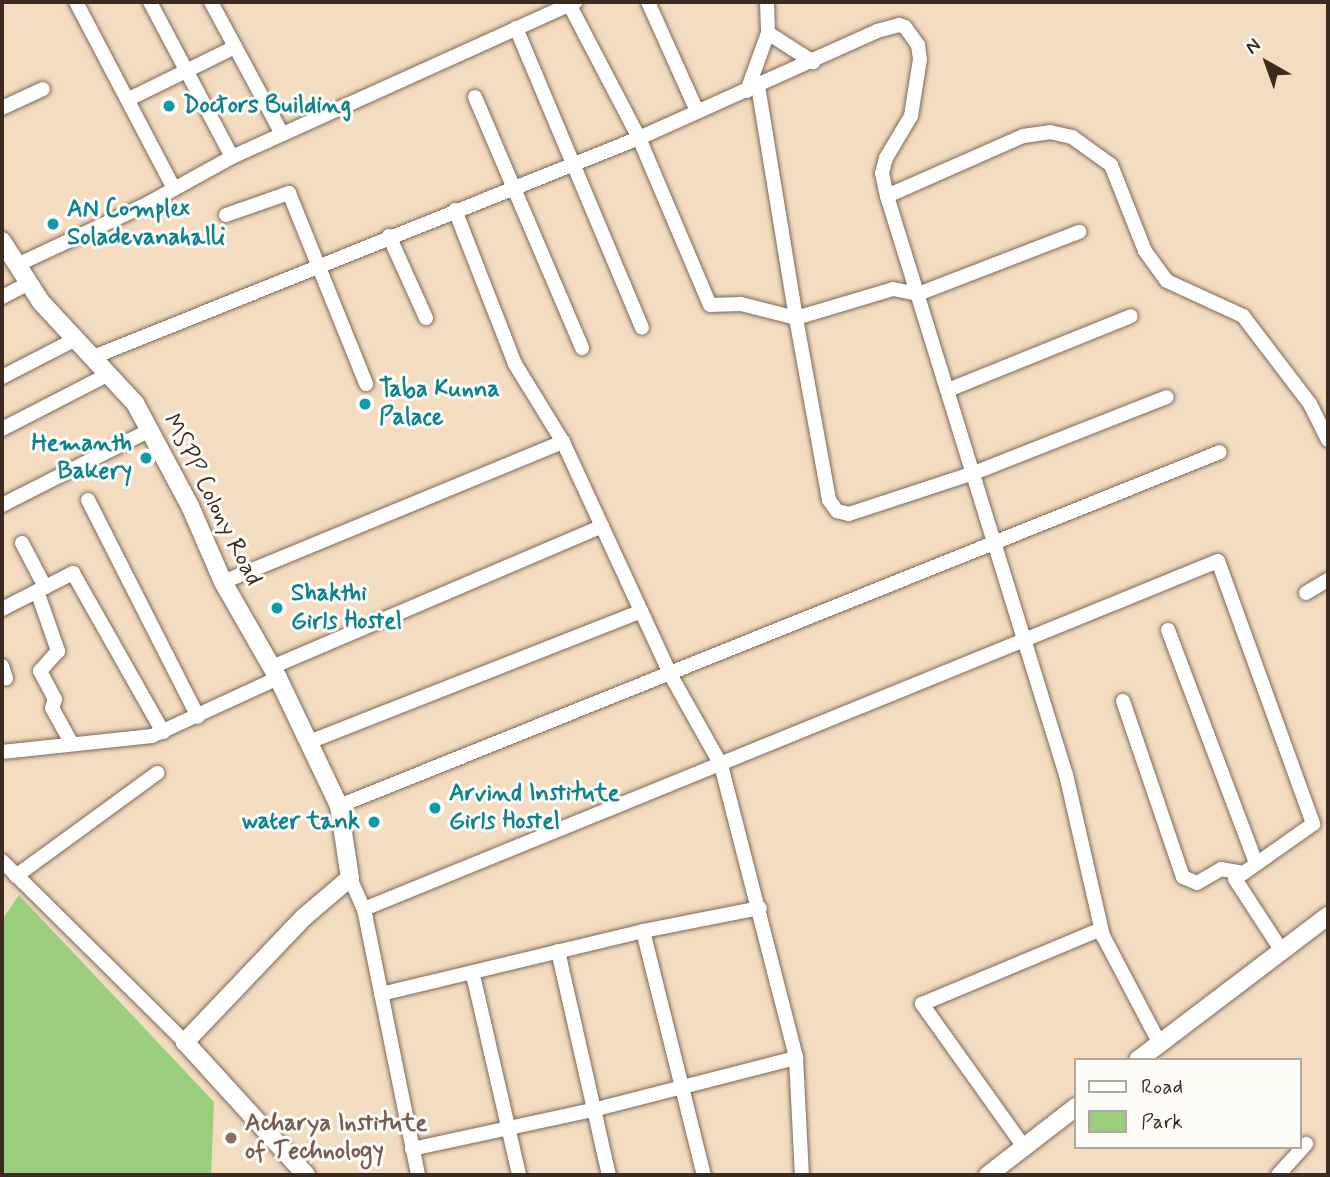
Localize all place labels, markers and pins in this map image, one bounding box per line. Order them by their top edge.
place label: Doctors Building [183,92,345,120]
marker: Doctors Building [161,98,177,114]
place label: AN Complex Soladevanahalli [67,196,225,252]
marker: AN Complex Soladevanahalli [45,216,61,232]
place label: Taba Kunna Palace [379,376,505,432]
marker: Taba Kunna Palace [357,396,373,412]
place label: Hemanth Bakery [31,430,132,486]
marker: Hemanth Bakery [138,450,154,466]
place label: Shakthi Girls Hostel [291,580,404,636]
marker: Shakthi Girls Hostel [269,600,285,616]
place label: Arvind Institute Girls Hostel [449,780,624,836]
marker: Arvind Institute Girls Hostel [427,800,443,816]
place label: water tank [243,808,360,836]
marker: water tank [366,814,382,830]
place label: Acharya Institute of Technology [245,1110,433,1166]
marker: Acharya Institute of Technology [223,1130,239,1146]

